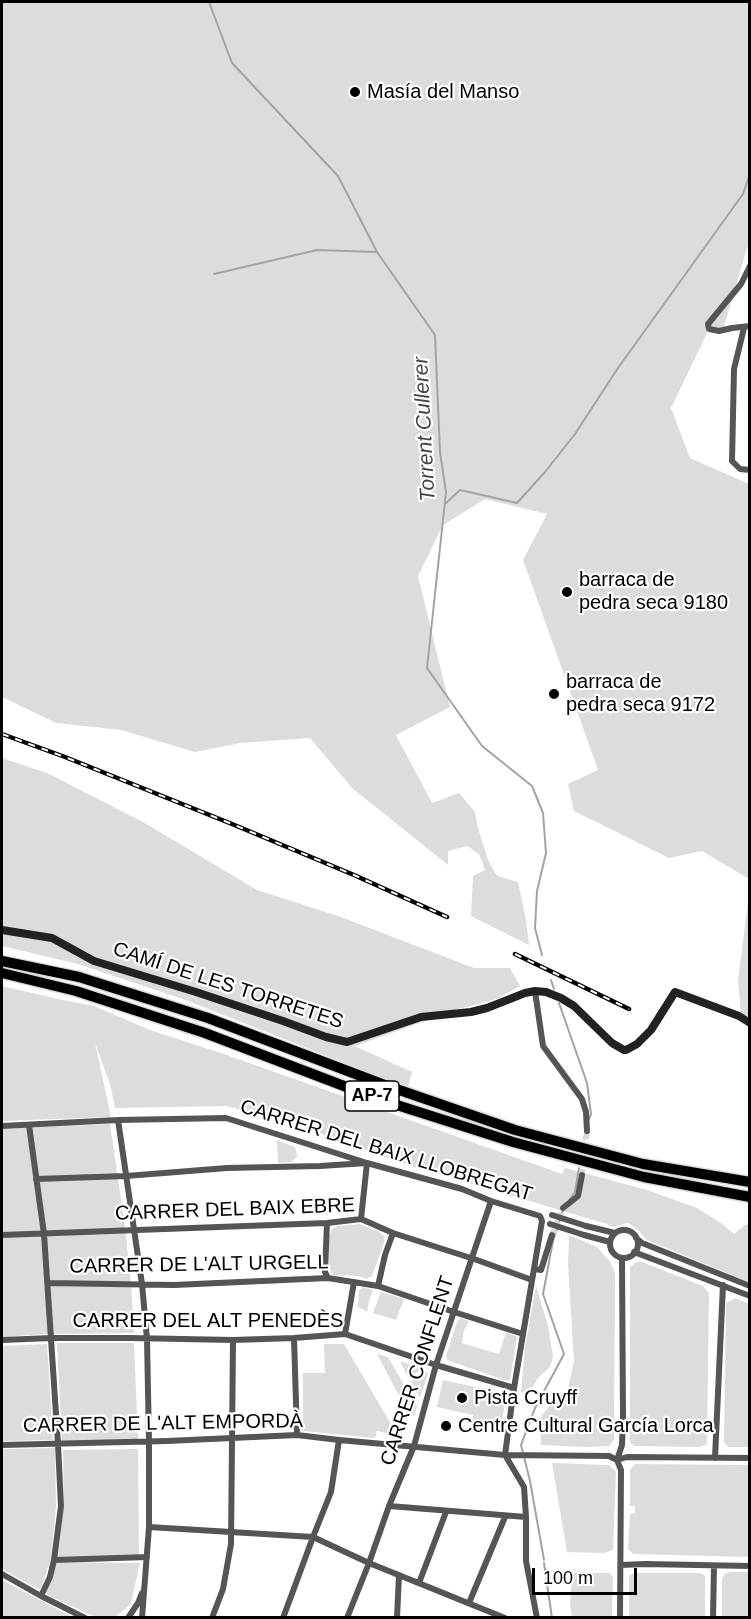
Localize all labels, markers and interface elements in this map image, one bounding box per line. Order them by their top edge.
place label: Masía del Manso [367,80,519,104]
marker: Masía del Manso [348,85,362,99]
water label: Torrent Cullerer [409,356,441,502]
place label: barraca de pedra seca 9180 [579,568,728,615]
marker: barraca de pedra seca 9180 [560,585,574,599]
place label: barraca de pedra seca 9172 [566,670,715,717]
marker: barraca de pedra seca 9172 [547,687,561,701]
street label: CAMÍ DE LES TORRETES [110,937,346,1035]
road number: AP-7 [345,1081,399,1111]
street label: CARRER DEL BAIX LLOBREGAT [237,1095,535,1207]
street label: CARRER DEL BAIX EBRE [115,1194,355,1226]
street label: CARRER DE L'ALT URGELL [69,1251,329,1279]
street label: CARRER CONFLENT [376,1273,460,1469]
street label: CARRER DEL ALT PENEDÈS [73,1309,343,1333]
place label: Pista Cruyff [474,1386,577,1410]
marker: Pista Cruyff [455,1391,469,1405]
street label: CARRER DE L'ALT EMPORDÀ [23,1410,303,1438]
place label: Centre Cultural García Lorca [458,1414,714,1438]
marker: Centre Cultural García Lorca [439,1419,453,1433]
scale bar [535,1556,640,1594]
text: 100 m [543,1568,593,1588]

